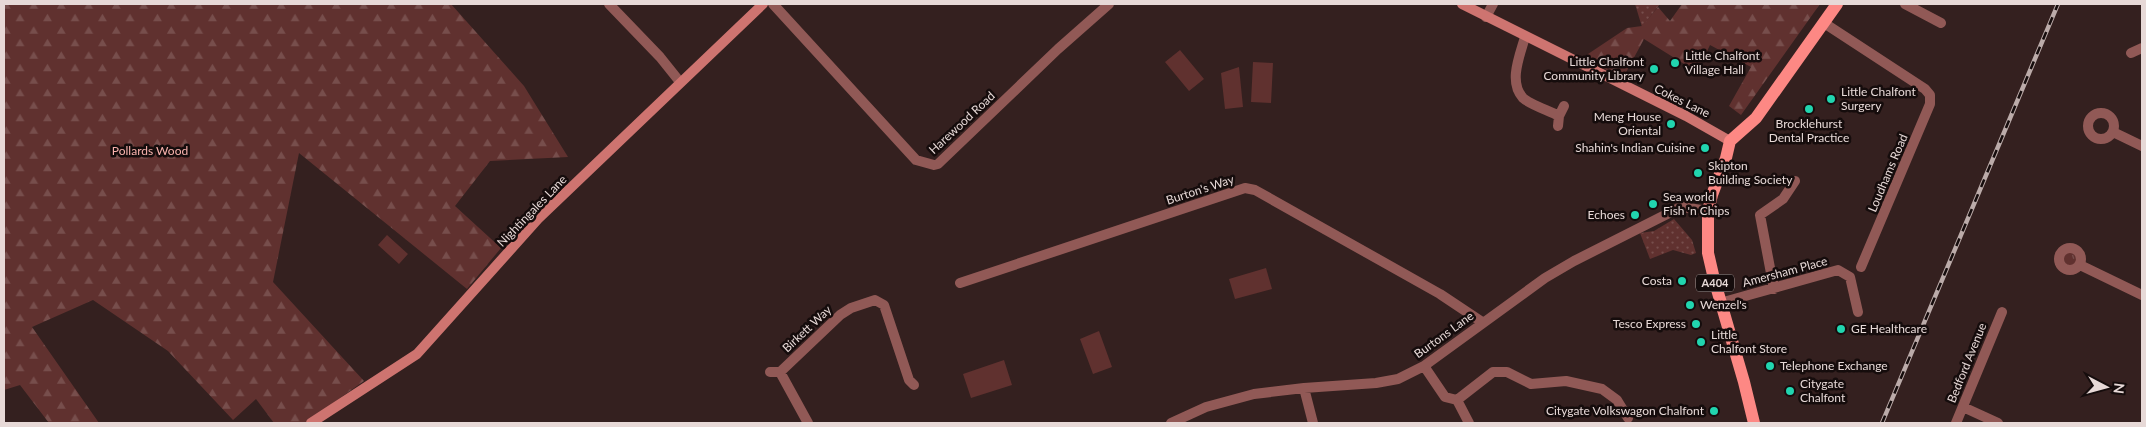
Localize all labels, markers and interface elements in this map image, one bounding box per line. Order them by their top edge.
place label: Little Chalfont Village Hall [1685,48,1760,77]
place label: Little Chalfont Community Library [1543,54,1645,83]
marker: Little Chalfont Village Hall [1669,57,1681,69]
marker: Little Chalfont Community Library [1648,63,1660,75]
street label: Cokes Lane [1652,81,1713,120]
place label: Little Chalfont Surgery [1841,84,1916,113]
street label: Harewood Road [926,88,998,157]
marker: Little Chalfont Surgery [1825,93,1837,105]
marker: Brocklehurst Dental Practice [1803,103,1815,115]
place label: Meng House Oriental [1594,109,1661,138]
place label: Brocklehurst Dental Practice [1769,116,1849,145]
marker: Meng House Oriental [1665,118,1677,130]
street label: Loudhams Road [1864,132,1911,214]
place label: Shahin's Indian Cuisine [1575,140,1695,155]
marker: Shahin's Indian Cuisine [1699,142,1711,154]
park label: Pollards Wood [112,143,188,158]
place label: Skipton Building Society [1708,158,1793,187]
marker: Skipton Building Society [1692,167,1704,179]
street label: Burton's Way [1164,171,1236,208]
street label: Nightingales Lane [494,172,570,250]
place label: Sea world Fish 'n Chips [1663,189,1729,218]
marker: Sea world Fish 'n Chips [1647,198,1659,210]
place label: Echoes [1588,207,1625,222]
marker: Echoes [1629,209,1641,221]
street label: Amersham Place [1741,253,1829,290]
place label: Costa [1642,273,1672,288]
road number: A404 [1696,274,1734,292]
marker: Costa [1676,275,1688,287]
place label: Wenzel's [1700,297,1747,312]
marker: Wenzel's [1684,299,1696,311]
street label: Birkett Way [779,302,835,355]
street label: Burtons Lane [1411,308,1476,361]
place label: Tesco Express [1613,316,1686,331]
marker: Tesco Express [1690,318,1702,330]
place label: GE Healthcare [1851,321,1927,336]
street label: Bedford Avenue [1944,321,1989,405]
marker: GE Healthcare [1835,323,1847,335]
place label: Little Chalfont Store [1711,327,1787,356]
marker: Little Chalfont Store [1695,336,1707,348]
place label: Telephone Exchange [1780,358,1888,373]
marker: Telephone Exchange [1764,360,1776,372]
north arrow [2081,362,2131,412]
place label: Citygate Chalfont [1800,376,1846,405]
text: N [2110,382,2128,395]
marker: Citygate Chalfont [1784,385,1796,397]
place label: Citygate Volkswagon Chalfont [1546,403,1705,418]
marker: Citygate Volkswagon Chalfont [1708,405,1720,417]

